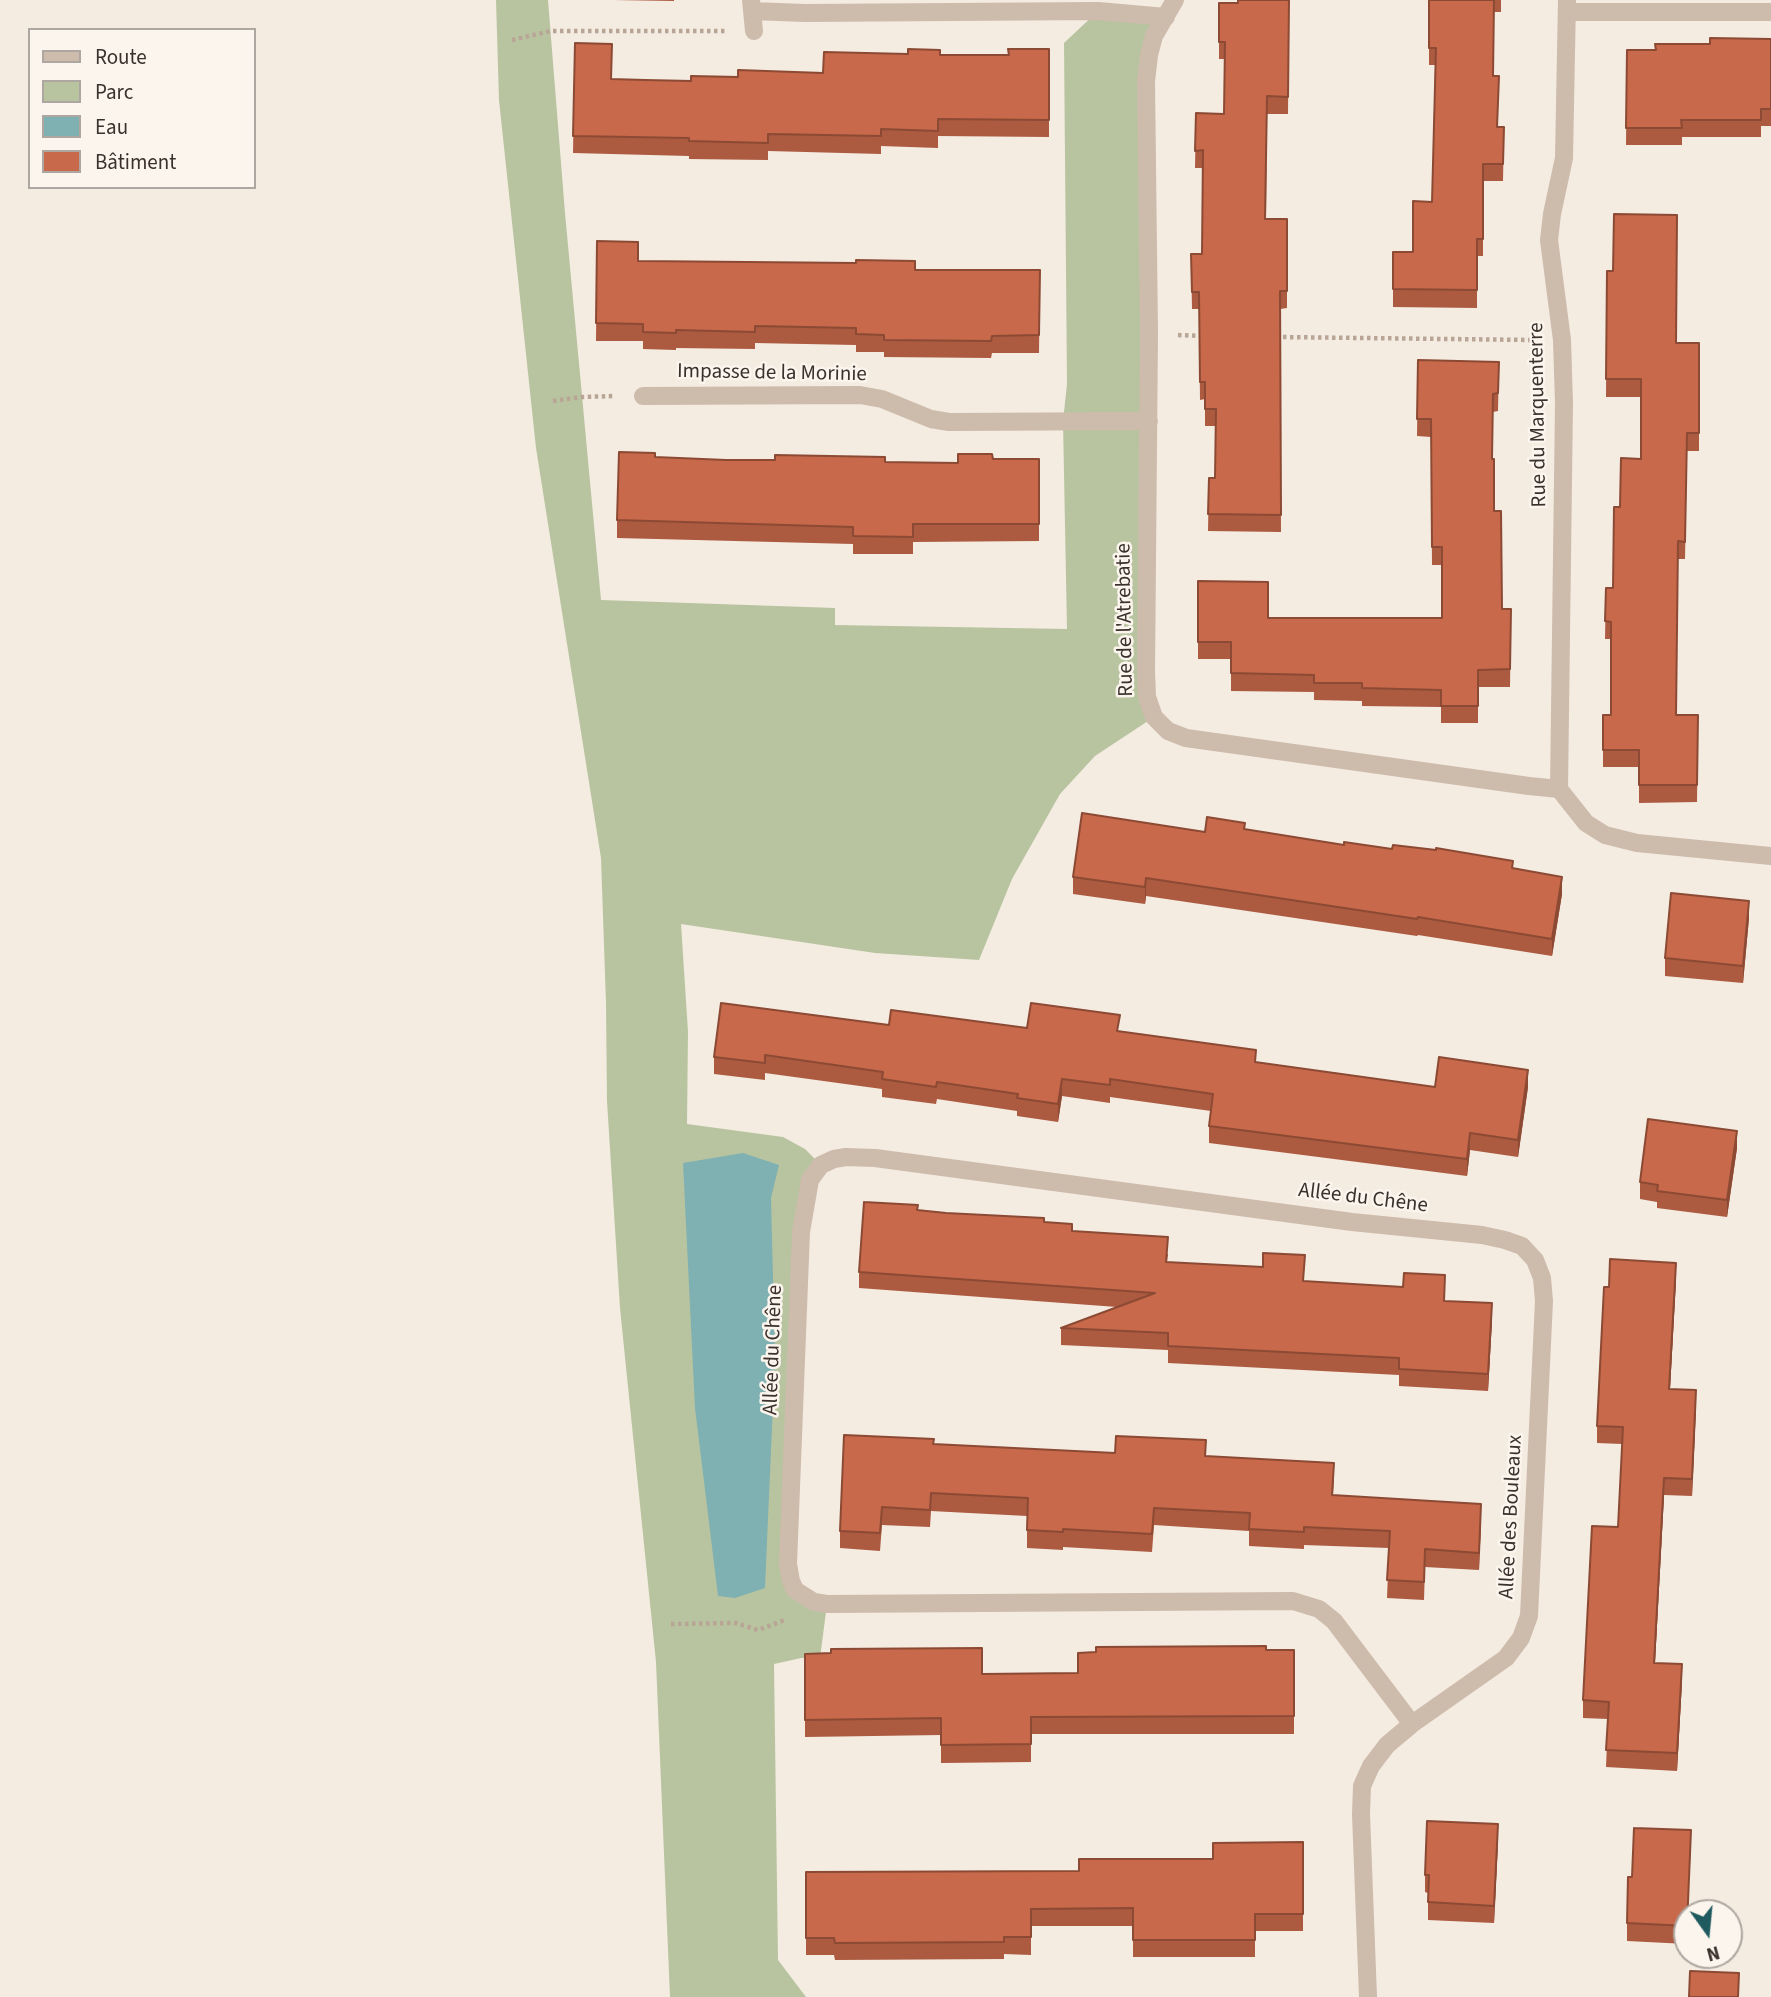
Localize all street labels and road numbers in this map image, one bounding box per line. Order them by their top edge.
street label: Rue du Marquenterre [1525,322,1553,508]
street label: Impasse de la Morinie [677,360,867,388]
street label: Rue de l'Atrebatie [1112,543,1140,697]
street label: Allée du Chêne [1297,1179,1429,1219]
street label: Allée du Chêne [759,1285,789,1415]
street label: Allée des Bouleaux [1495,1434,1529,1600]

